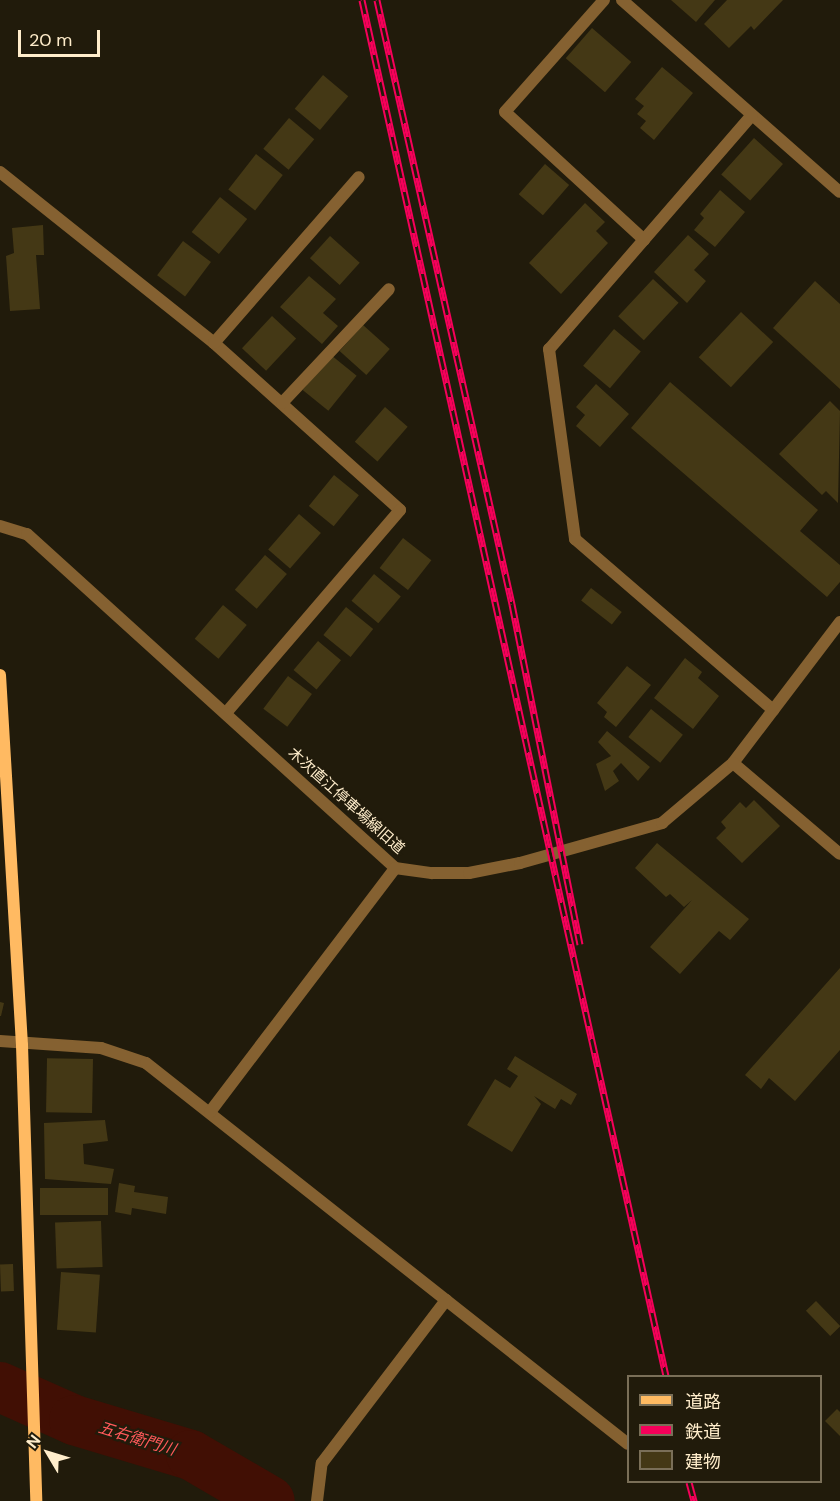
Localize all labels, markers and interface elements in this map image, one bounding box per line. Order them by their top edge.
scale bar [21,18,104,56]
text: 20 m [29,28,72,52]
street label: 木次直江停車場線旧道 [284,744,408,858]
legend [627,1375,822,1483]
text: 道路 [685,1390,721,1414]
water label: 五右衛門川 [96,1418,178,1460]
text: 鉄道 [685,1420,721,1444]
north arrow [18,1423,78,1483]
text: N [22,1431,45,1453]
text: 建物 [685,1450,721,1474]

